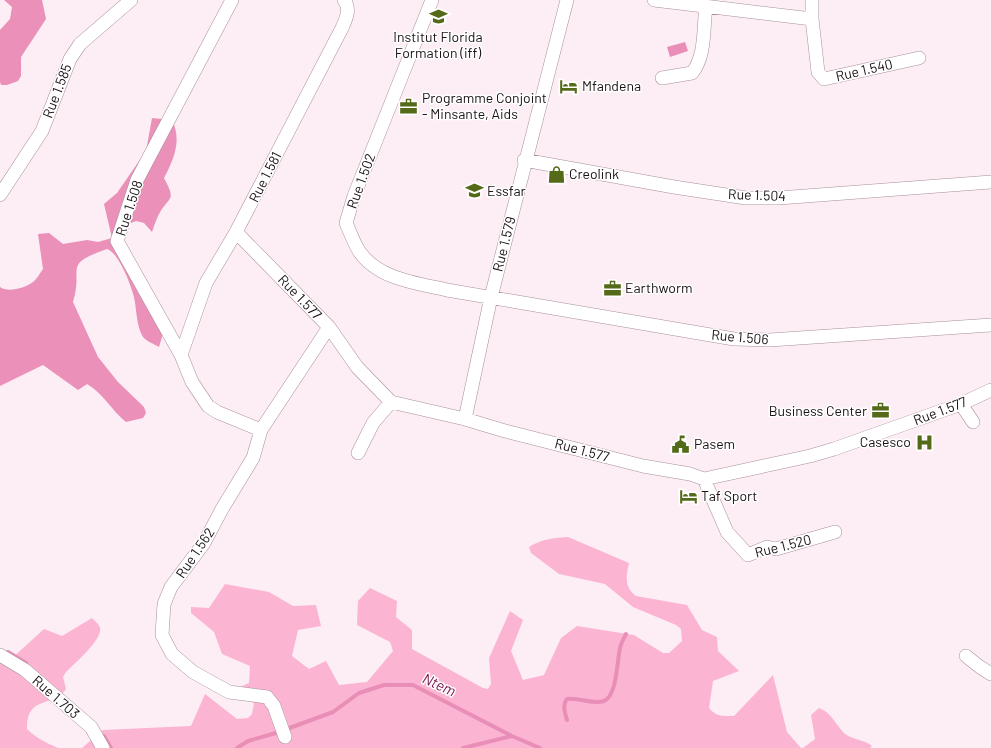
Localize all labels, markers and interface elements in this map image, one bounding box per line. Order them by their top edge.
school or university icon: Institut Florida Formation (iff) [428,7,448,27]
place label: Institut Florida Formation (iff) [393,28,483,61]
street label: Rue 1.540 [834,55,894,84]
street label: Rue 1.585 [38,61,75,120]
hotel icon: Mfandena [559,76,579,96]
place label: Mfandena [582,77,641,94]
place label: Programme Conjoint - Minsante, Aids [422,89,547,122]
office icon: Programme Conjoint - Minsante, Aids [399,96,419,116]
street label: Rue 1.581 [245,149,284,205]
street label: Rue 1.502 [343,151,378,211]
shop icon: Creolink [546,164,566,184]
place label: Creolink [569,165,619,182]
street label: Rue 1.508 [112,178,145,238]
school or university icon: Essfar [464,181,484,201]
place label: Essfar [487,182,526,199]
street label: Rue 1.504 [728,185,786,204]
street label: Rue 1.579 [488,215,519,273]
street label: Rue 1.577 [275,271,326,323]
office icon: Earthworm [602,278,622,298]
place label: Earthworm [625,279,693,296]
street label: Rue 1.506 [711,326,769,347]
street label: Rue 1.577 [911,393,969,428]
office icon: Business Center [870,401,890,421]
place label: Business Center [769,402,867,419]
hospital icon: Casesco [914,432,934,452]
place label: Casesco [860,433,911,450]
street label: Rue 1.577 [553,434,612,465]
public building icon: Pasem [671,434,691,454]
place label: Pasem [694,435,735,452]
hotel icon: Taf Sport [678,486,698,506]
place label: Taf Sport [701,487,757,504]
street label: Rue 1.562 [172,524,218,581]
street label: Rue 1.520 [753,530,813,561]
water label: Ntem [420,669,459,700]
street label: Rue 1.703 [29,672,83,722]

